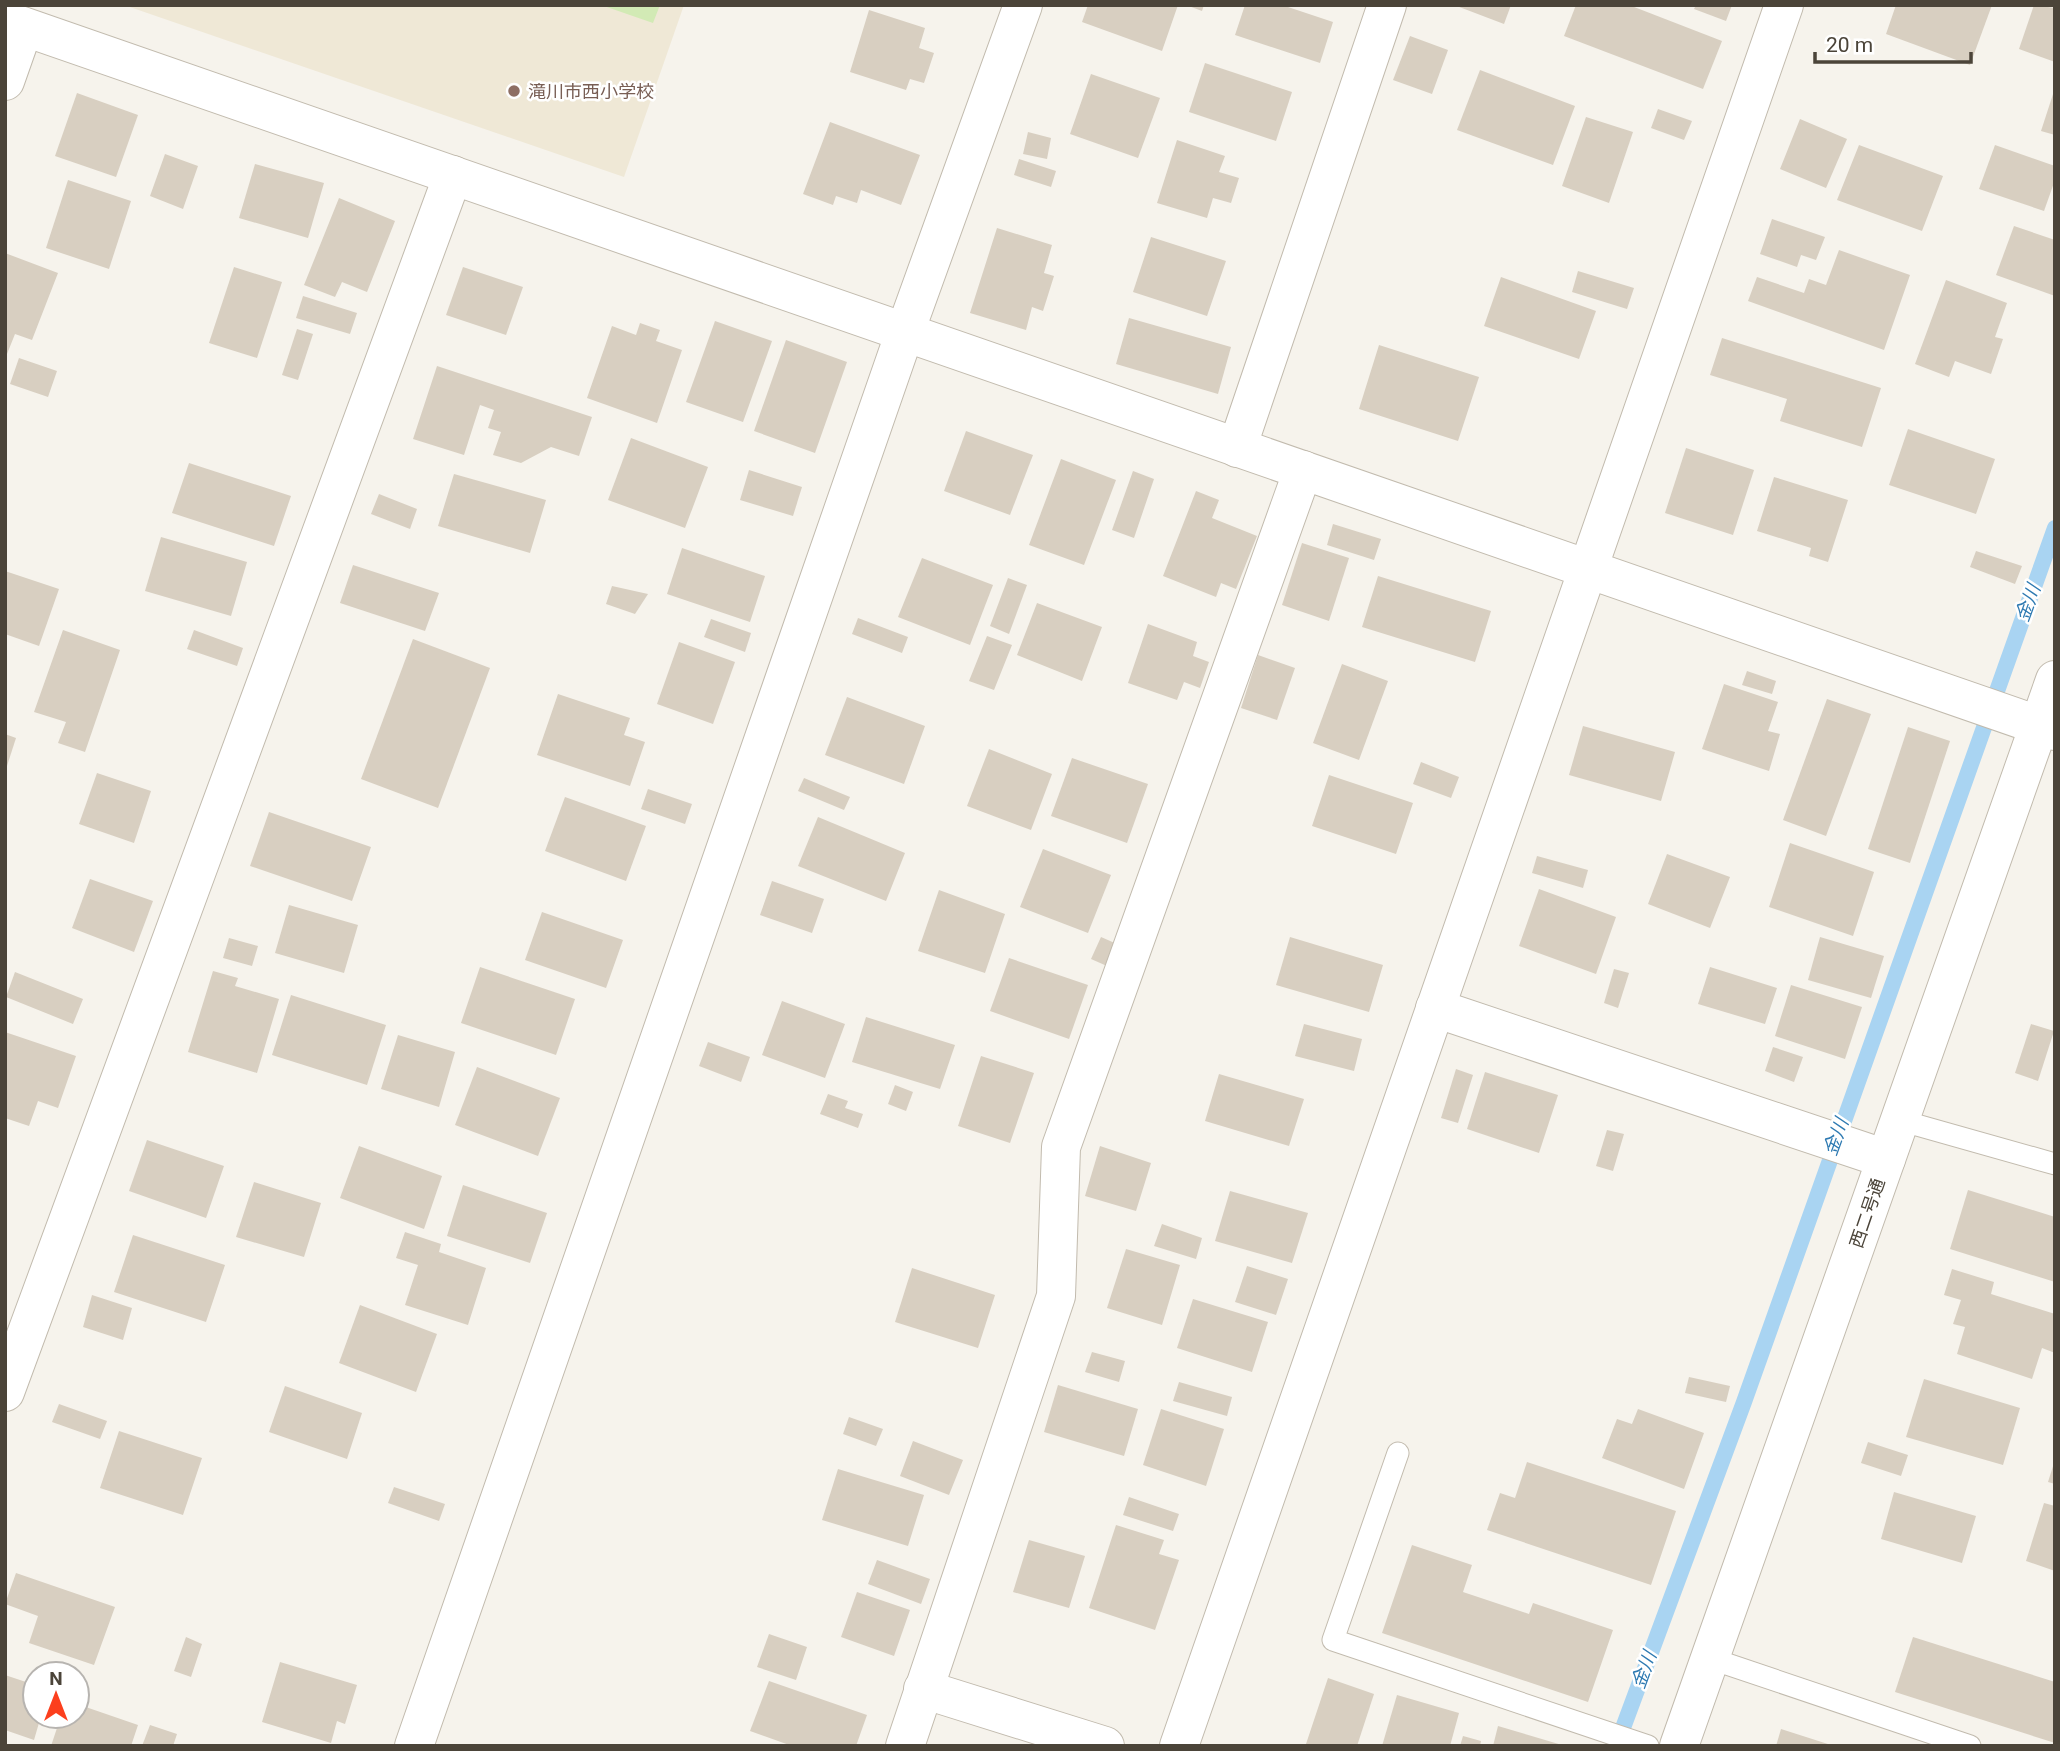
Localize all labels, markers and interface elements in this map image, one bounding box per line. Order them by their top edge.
scale bar [1815,21,1971,65]
text: 20 m [1826,33,1873,57]
place label: 滝川市西小学校 [528,81,654,102]
marker: 滝川市西小学校 [506,83,522,99]
water label: 金川 [2011,579,2046,625]
water label: 金川 [1819,1113,1854,1159]
street label: 西二号通 [1845,1176,1889,1250]
water label: 金川 [1627,1646,1662,1692]
north arrow [21,1660,91,1730]
text: N [49,1667,63,1690]

